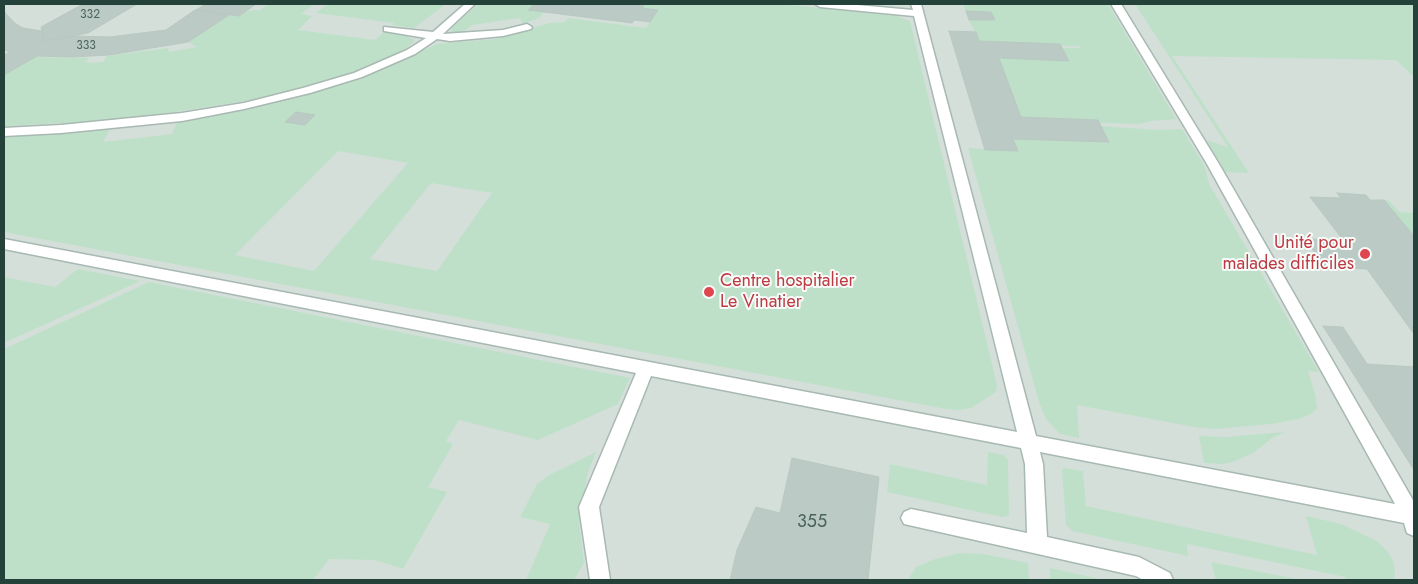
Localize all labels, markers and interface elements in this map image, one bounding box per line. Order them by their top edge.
house number: 332 [80,8,100,22]
house number: 333 [76,39,96,53]
place label: Unité pour malades difficiles [1222,233,1354,276]
marker: Unité pour malades difficiles [1358,247,1372,261]
place label: Centre hospitalier Le Vinatier [720,271,855,314]
marker: Centre hospitalier Le Vinatier [702,285,716,299]
house number: 355 [797,512,827,534]

